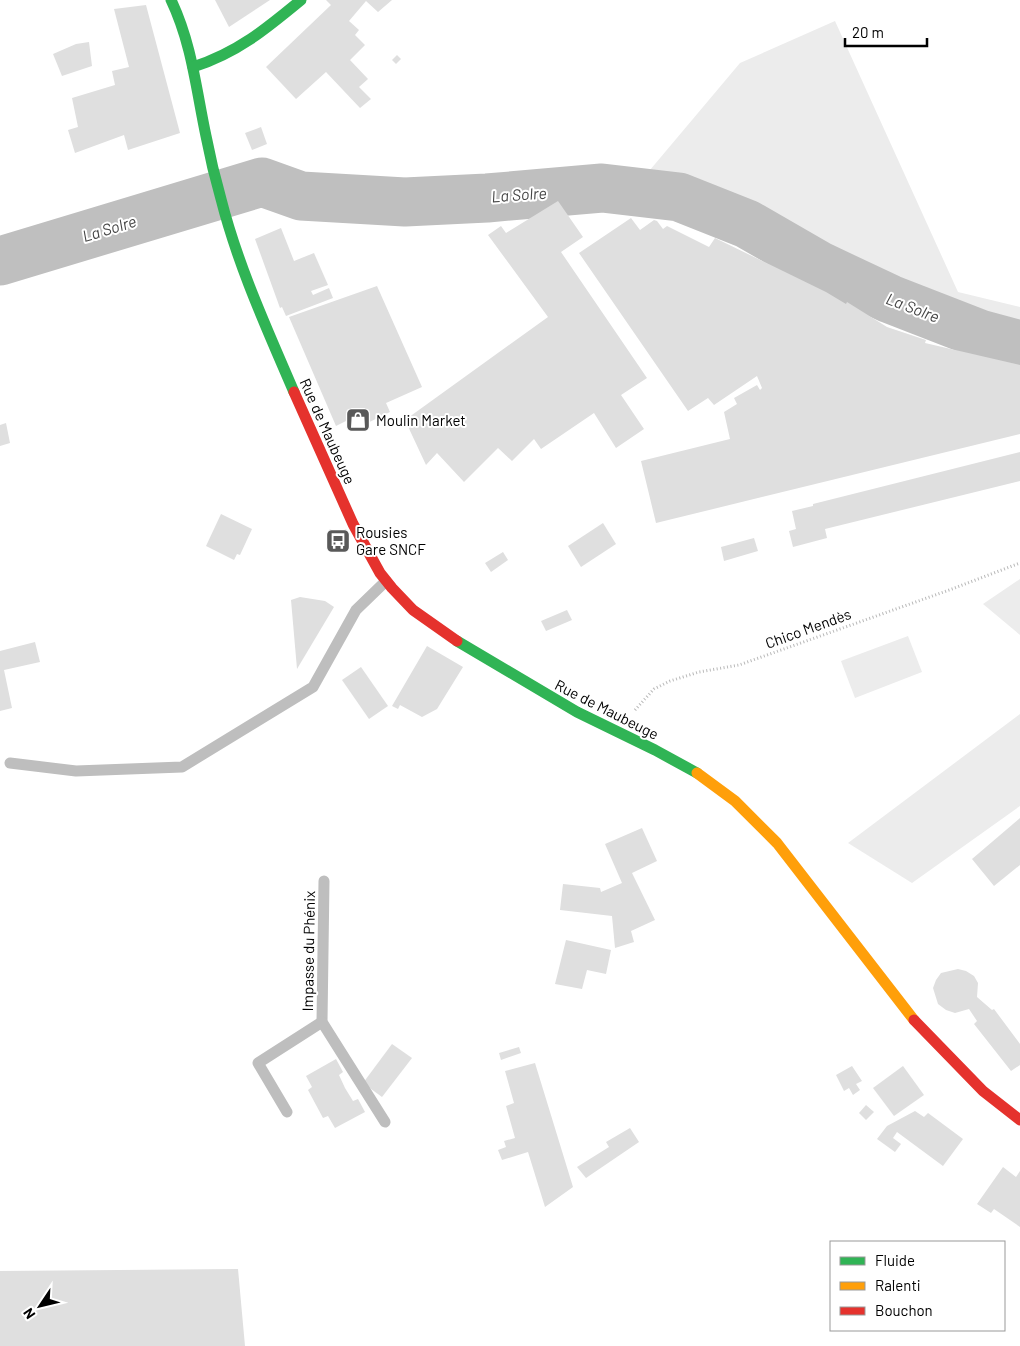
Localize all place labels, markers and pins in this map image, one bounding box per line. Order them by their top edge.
shop icon: Moulin Market [345,407,371,433]
place label: Moulin Market [376,411,466,429]
place label: Rousies Gare SNCF [356,523,426,558]
bus stop icon: Rousies Gare SNCF [325,528,351,554]

